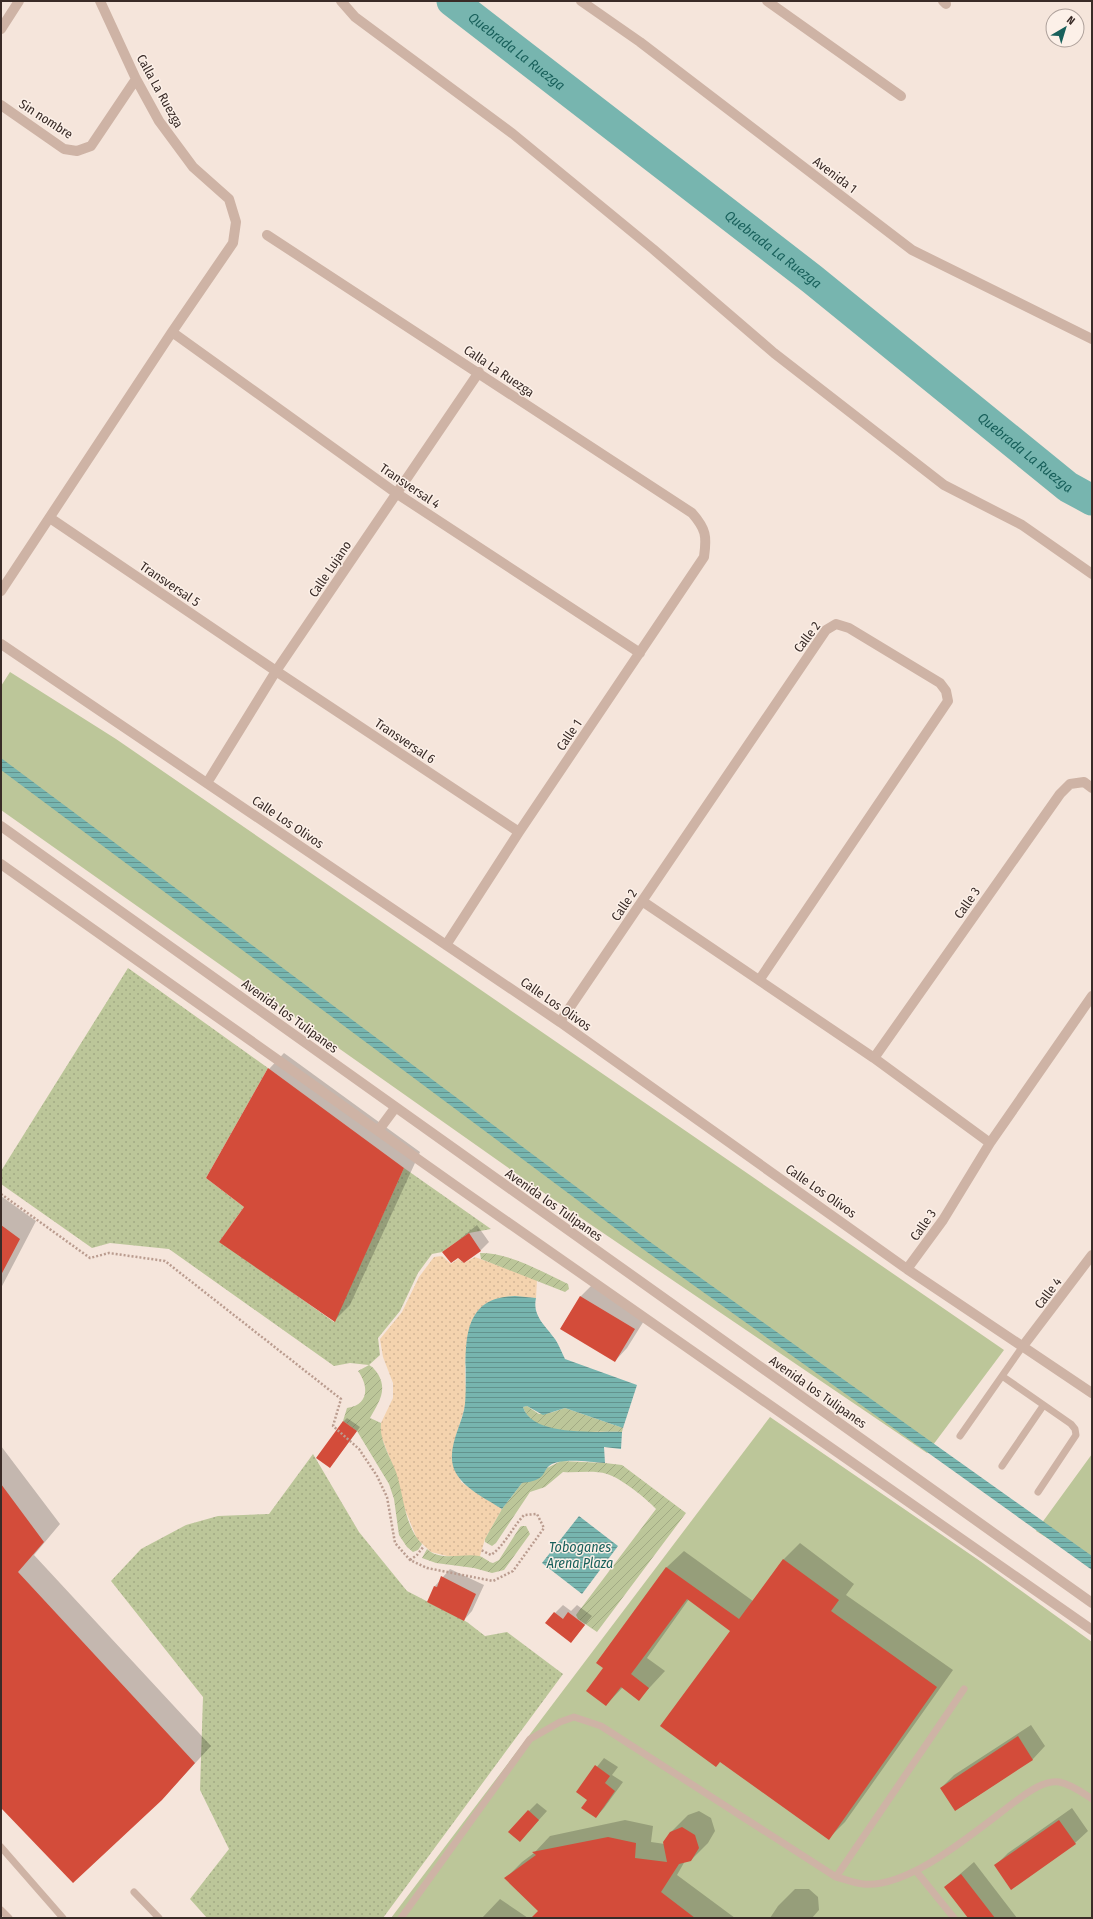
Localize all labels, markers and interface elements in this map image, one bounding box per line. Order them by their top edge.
water label: Quebrada La Ruezga [465,8,569,94]
north arrow [1045,8,1085,48]
text: N [1064,13,1077,28]
street label: Calla La Ruezga [134,52,186,130]
street label: Sin nombre [16,96,76,142]
street label: Avenida 1 [810,154,860,196]
water label: Quebrada La Ruezga [722,206,825,292]
street label: Calla La Ruezga [461,342,537,400]
water label: Quebrada La Ruezga [975,409,1076,496]
street label: Transversal 4 [377,460,443,512]
street label: Calle Lujano [306,538,354,600]
street label: Transversal 5 [137,558,203,610]
street label: Calle 2 [791,618,824,655]
street label: Transversal 6 [372,715,438,767]
street label: Calle 1 [553,717,585,753]
street label: Calle Los Olivos [249,793,327,852]
street label: Calle 3 [951,884,983,922]
street label: Calle 2 [608,886,640,924]
street label: Calle Los Olivos [518,974,595,1034]
street label: Avenida los Tulipanes [239,976,341,1056]
street label: Calle Los Olivos [783,1161,860,1221]
street label: Avenida los Tulipanes [502,1166,606,1244]
street label: Calle 3 [907,1206,939,1244]
street label: Calle 4 [1031,1274,1065,1312]
street label: Avenida los Tulipanes [766,1353,870,1431]
water label: Toboganes Arena Plaza [546,1539,613,1572]

